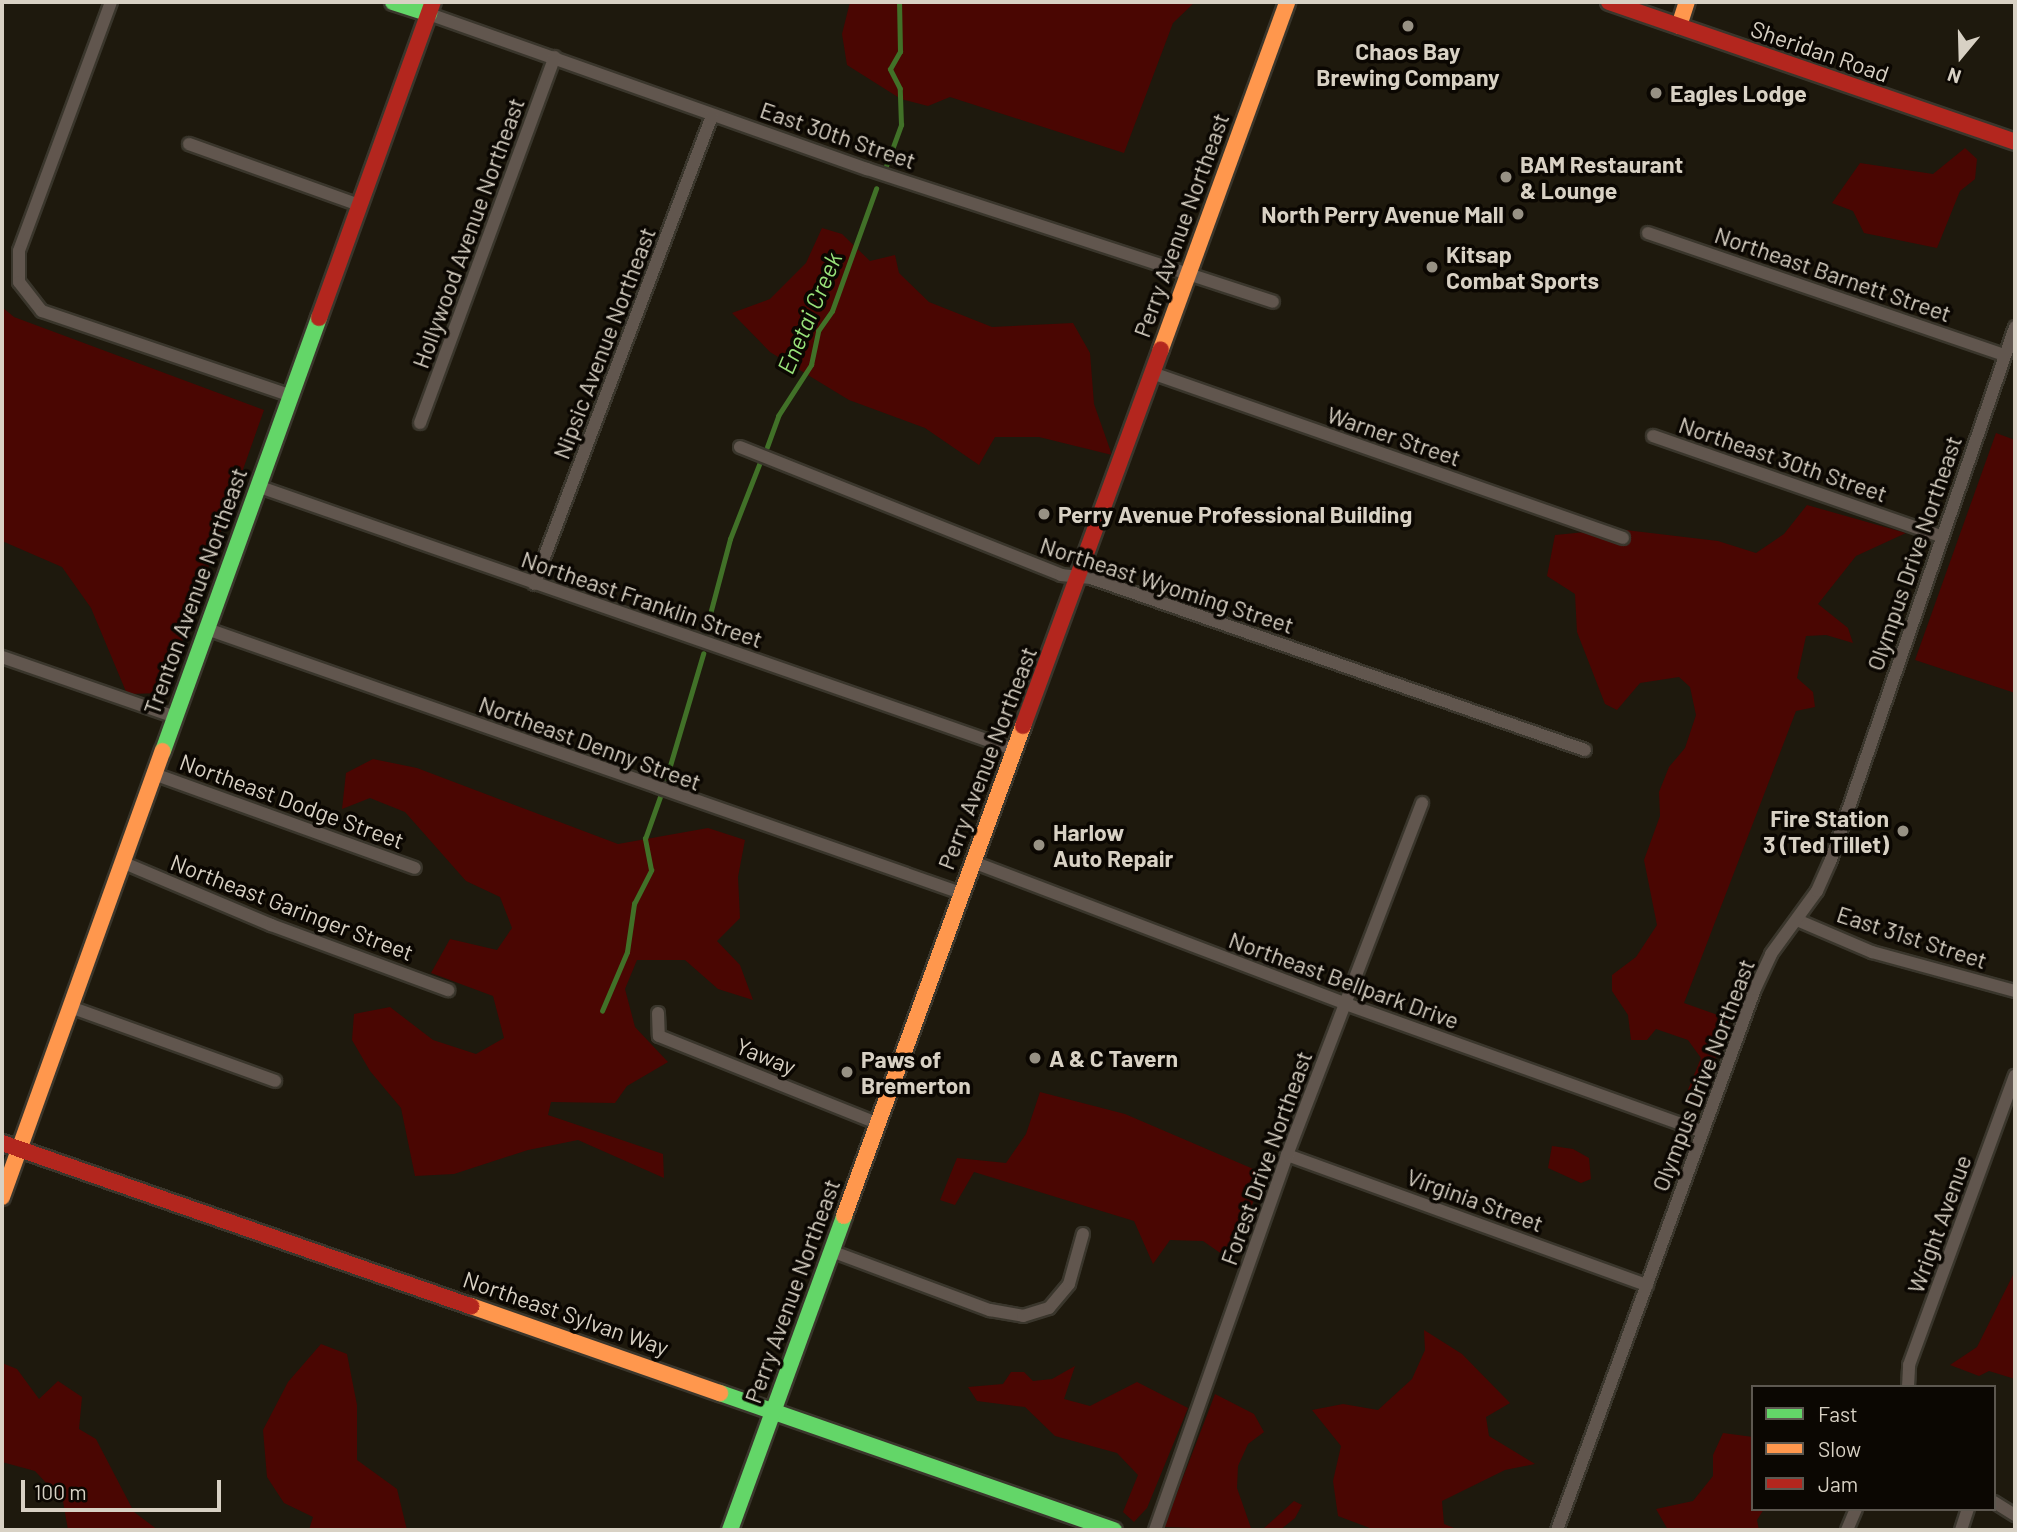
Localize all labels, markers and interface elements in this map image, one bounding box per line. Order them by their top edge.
street label: Sheridan Road [1747,14,1893,88]
marker: Chaos Bay Brewing Company [1400,18,1416,34]
north arrow [1926,21,1996,91]
place label: Chaos Bay Brewing Company [1316,37,1500,91]
text: N [1944,63,1964,89]
place label: Eagles Lodge [1670,79,1807,107]
marker: Eagles Lodge [1648,85,1664,101]
street label: Hollywood Avenue Northeast [406,94,530,372]
street label: East 30th Street [757,95,919,175]
street label: Perry Avenue Northeast [1128,109,1234,341]
place label: BAM Restaurant & Lounge [1520,150,1683,204]
marker: BAM Restaurant & Lounge [1498,169,1514,185]
place label: North Perry Avenue Mall [1261,200,1504,228]
marker: North Perry Avenue Mall [1510,206,1526,222]
street label: Northeast Barnett Street [1711,221,1955,327]
street label: Nipsic Avenue Northeast [547,223,661,463]
place label: Kitsap Combat Sports [1446,240,1599,294]
water label: Enetai Creek [770,248,848,378]
marker: Kitsap Combat Sports [1424,259,1440,275]
street label: Warner Street [1324,400,1464,472]
street label: Northeast 30th Street [1675,410,1891,508]
street label: Olympus Drive Northeast [1861,432,1967,674]
street label: Trenton Avenue Northeast [137,464,253,718]
place label: Perry Avenue Professional Building [1058,500,1412,528]
marker: Perry Avenue Professional Building [1036,506,1052,522]
street label: Northeast Wyoming Street [1037,531,1297,639]
street label: Northeast Franklin Street [518,545,766,653]
street label: Perry Avenue Northeast [932,643,1042,873]
street label: Northeast Denny Street [475,690,705,796]
street label: Northeast Dodge Street [176,748,408,854]
place label: Fire Station 3 (Ted Tillet) [1763,804,1889,858]
place label: Harlow Auto Repair [1053,818,1173,872]
marker: Fire Station 3 (Ted Tillet) [1895,823,1911,839]
marker: Harlow Auto Repair [1031,837,1047,853]
street label: Northeast Garinger Street [167,848,417,966]
street label: East 31st Street [1833,900,1991,974]
street label: Northeast Bellpark Drive [1225,926,1463,1034]
street label: Olympus Drive Northeast [1646,955,1760,1195]
street label: Yaway [732,1032,800,1080]
place label: A & C Tavern [1049,1044,1178,1072]
place label: Paws of Bremerton [861,1045,971,1099]
street label: Forest Drive Northeast [1214,1047,1318,1269]
marker: A & C Tavern [1027,1050,1043,1066]
marker: Paws of Bremerton [839,1064,855,1080]
street label: Wright Avenue [1901,1151,1977,1297]
street label: Virginia Street [1403,1163,1547,1237]
street label: Perry Avenue Northeast [739,1175,845,1407]
street label: Northeast Sylvan Way [460,1265,672,1361]
legend [1751,1385,1996,1511]
text: Fast [1818,1401,1858,1426]
text: Slow [1818,1436,1861,1461]
scale bar [24,1466,224,1510]
text: Jam [1818,1471,1858,1496]
text: 100 m [34,1479,87,1504]

